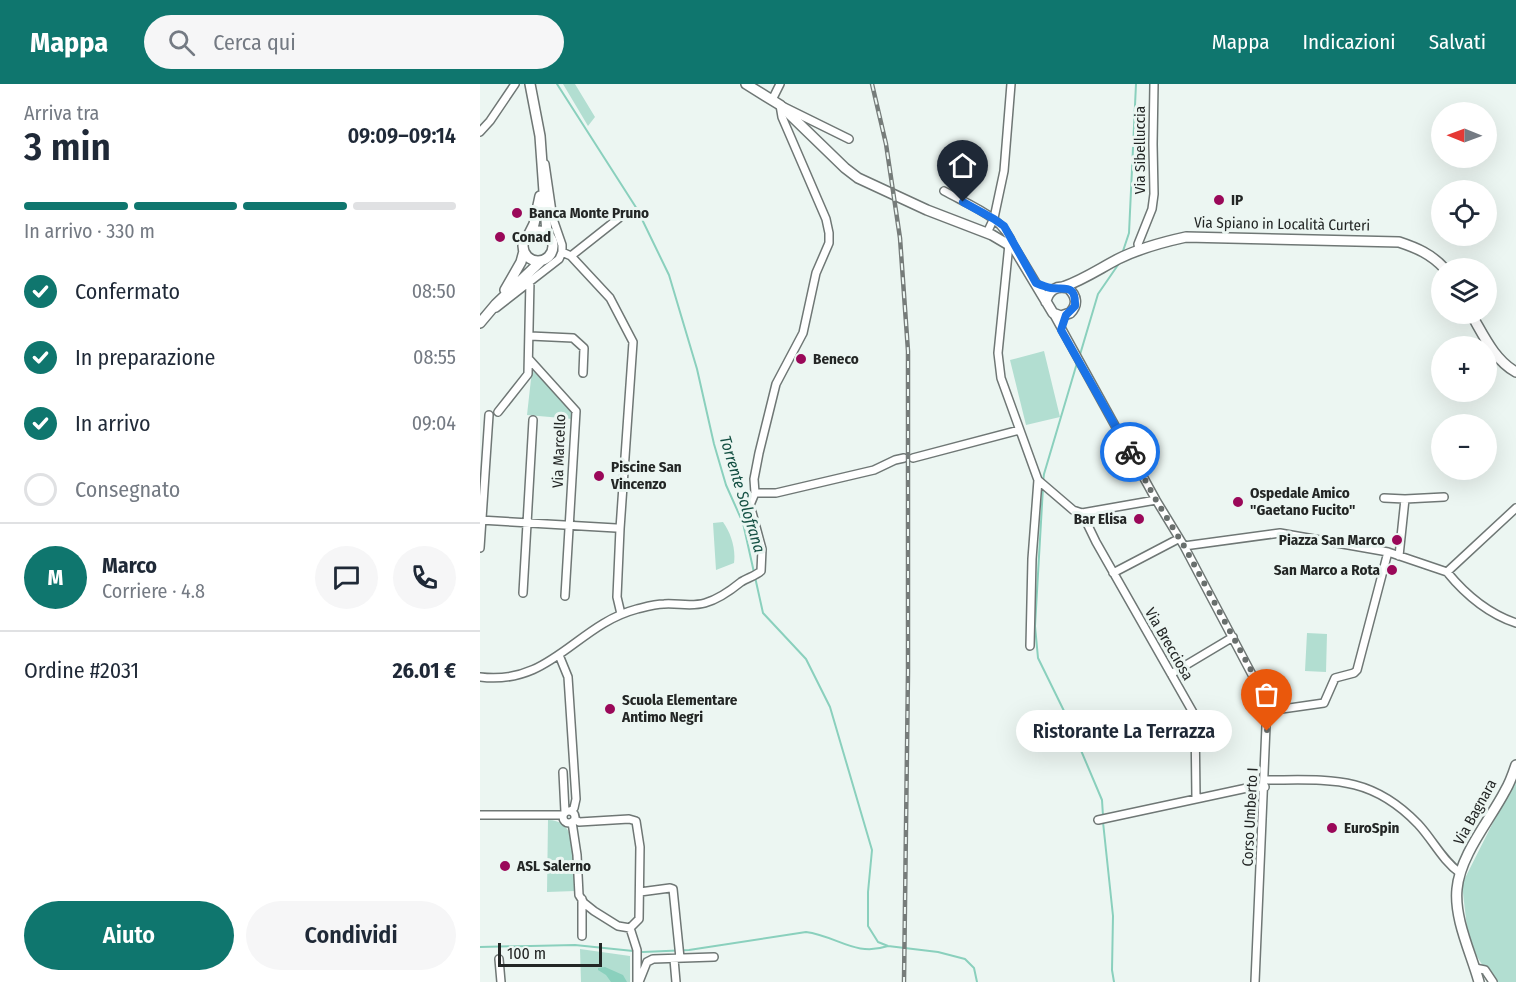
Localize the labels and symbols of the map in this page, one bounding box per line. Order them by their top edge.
north arrow [1431,102,1497,168]
street label: Via Sibelluccia [1131,106,1149,194]
pin [937,140,988,202]
place label: IP [1231,191,1243,209]
marker: IP [1212,193,1226,207]
place label: Banca Monte Pruno [529,204,649,222]
marker: Banca Monte Pruno [510,206,524,220]
street label: Via Spiano in Località Curteri [1194,213,1370,235]
place label: Conad [512,228,551,246]
marker: Conad [493,230,507,244]
place label: Beneco [813,350,859,368]
marker: Beneco [794,352,808,366]
street label: Via Marcello [549,413,569,488]
courier [1100,422,1160,482]
water label: Torrente Solofrana [716,433,769,555]
place label: Piscine San Vincenzo [610,458,682,493]
marker: Piscine San Vincenzo [592,469,606,483]
place label: Ospedale Amico "Gaetano Fucito" [1250,484,1355,519]
marker: Ospedale Amico "Gaetano Fucito" [1231,495,1245,509]
place label: Bar Elisa [1074,510,1128,528]
marker: Bar Elisa [1132,512,1146,526]
place label: Piazza San Marco [1279,531,1385,549]
marker: Piazza San Marco [1390,533,1404,547]
place label: San Marco a Rota [1274,561,1381,579]
marker: San Marco a Rota [1385,563,1399,577]
street label: Via Brecciosa [1141,605,1197,683]
pin [1241,669,1292,731]
place label: Scuola Elementare Antimo Negri [621,691,738,726]
marker: Scuola Elementare Antimo Negri [603,702,617,716]
callout: Ristorante La Terrazza [1015,710,1231,752]
street label: Corso Umberto I [1238,767,1262,867]
street label: Via Bagnara [1450,776,1500,848]
place label: EuroSpin [1344,819,1400,837]
marker: EuroSpin [1325,821,1339,835]
place label: ASL Salerno [516,857,591,875]
marker: ASL Salerno [498,859,512,873]
scale bar [498,940,602,968]

